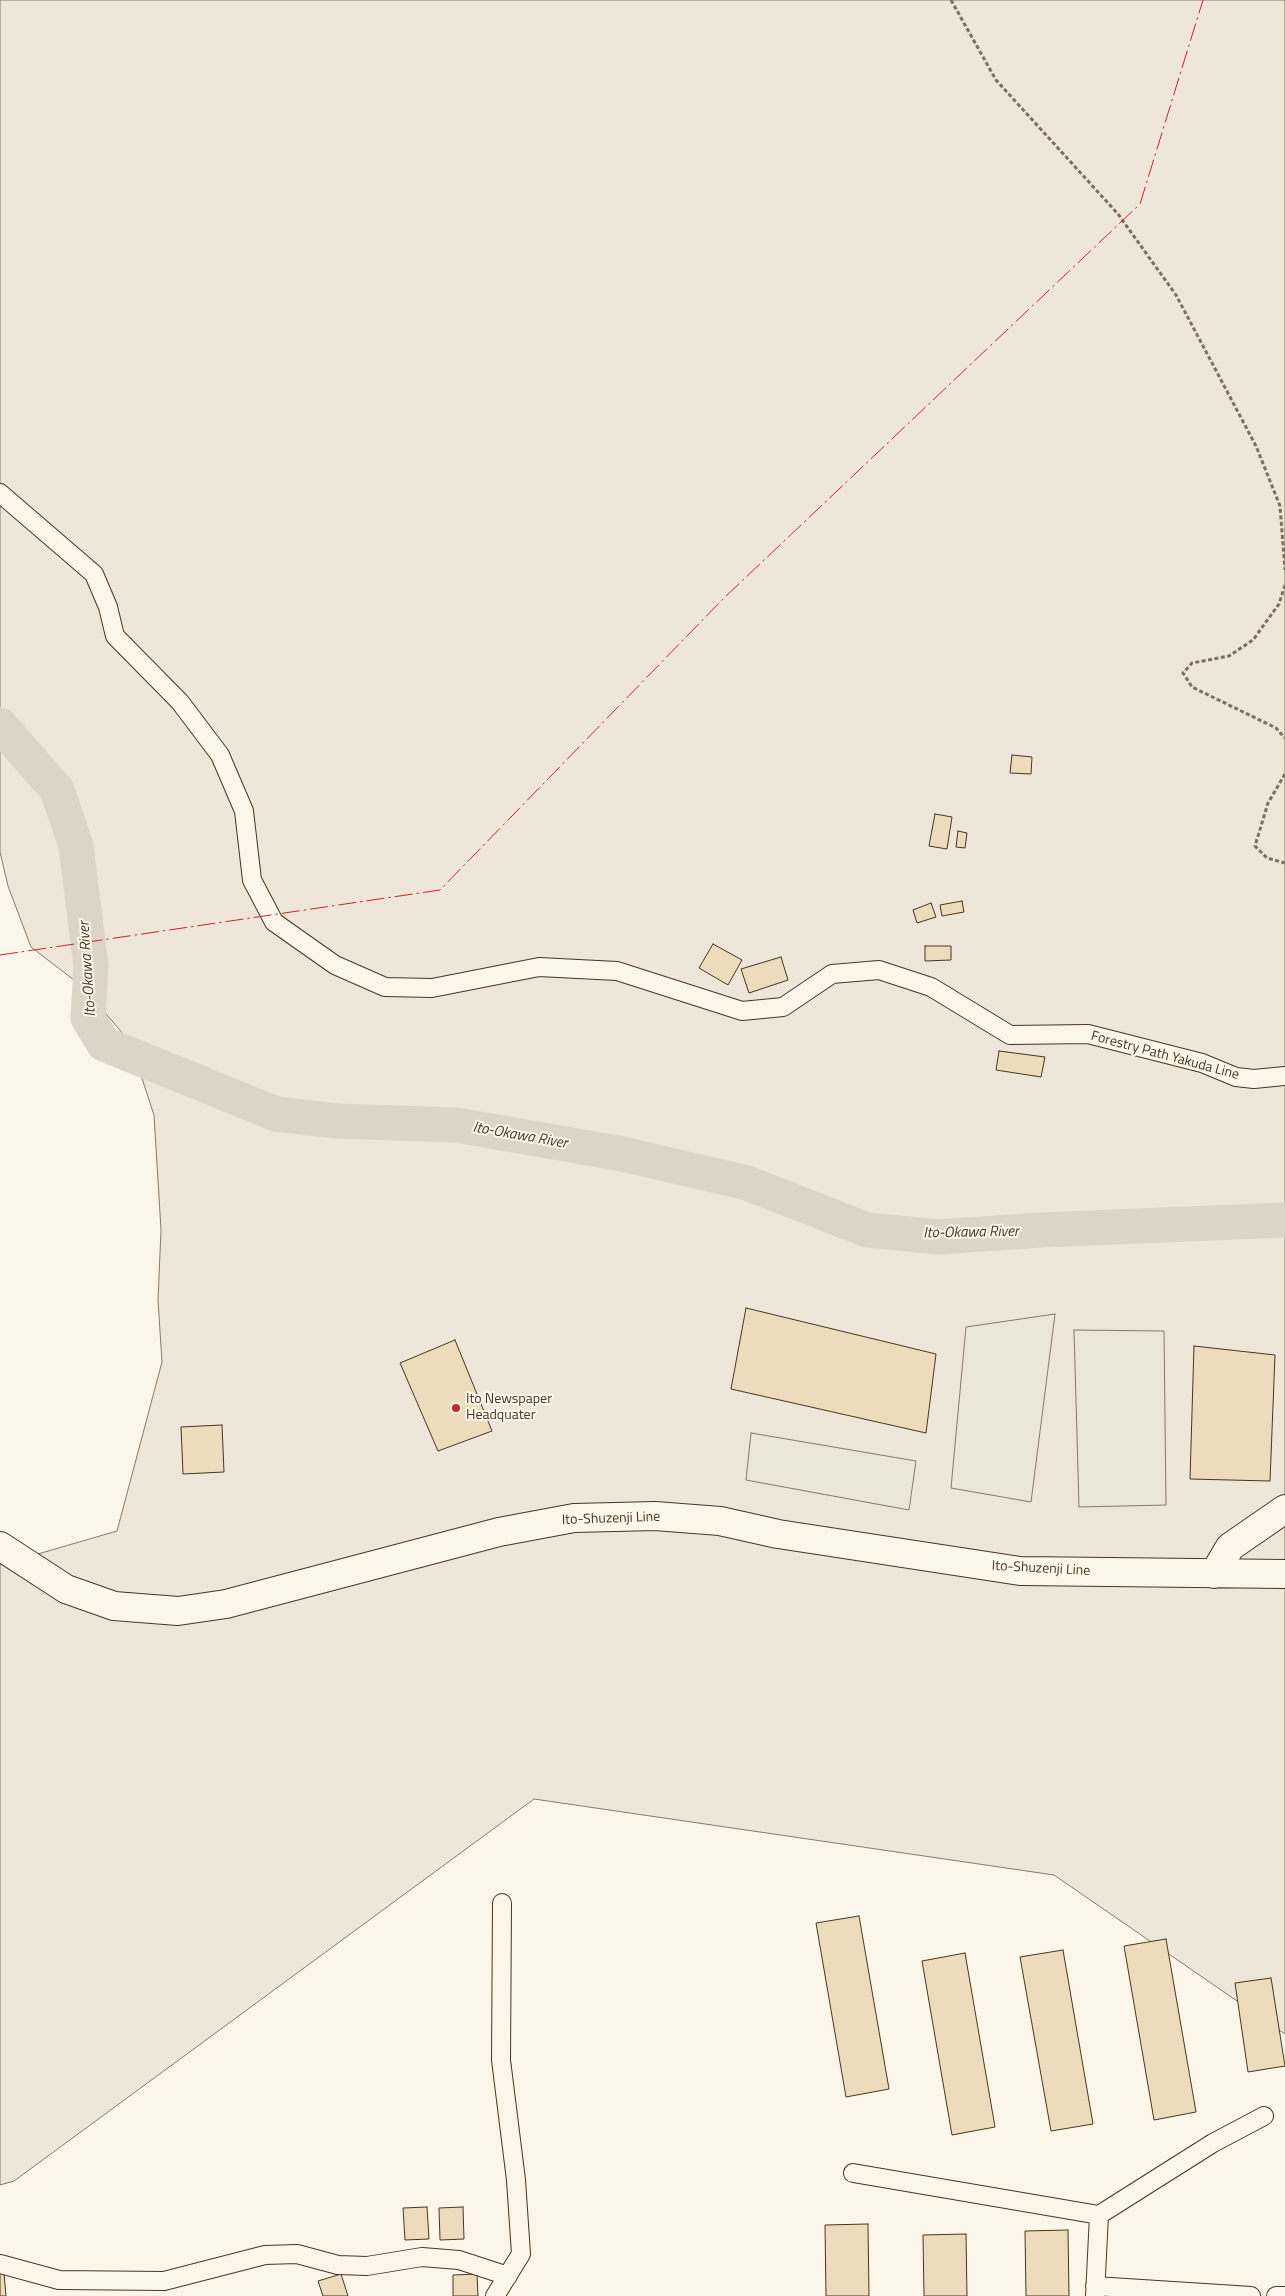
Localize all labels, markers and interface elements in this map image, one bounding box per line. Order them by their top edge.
water label: Ito-Okawa River [76,921,100,1017]
street label: Forestry Path Yakuda Line [1089,1028,1241,1084]
water label: Ito-Okawa River [471,1119,569,1153]
water label: Ito-Okawa River [923,1223,1019,1243]
place label: Ito Newspaper Headquater [466,1392,552,1424]
marker: Ito Newspaper Headquater [450,1402,462,1414]
street label: Ito-Shuzenji Line [561,1509,661,1529]
street label: Ito-Shuzenji Line [991,1558,1091,1580]

